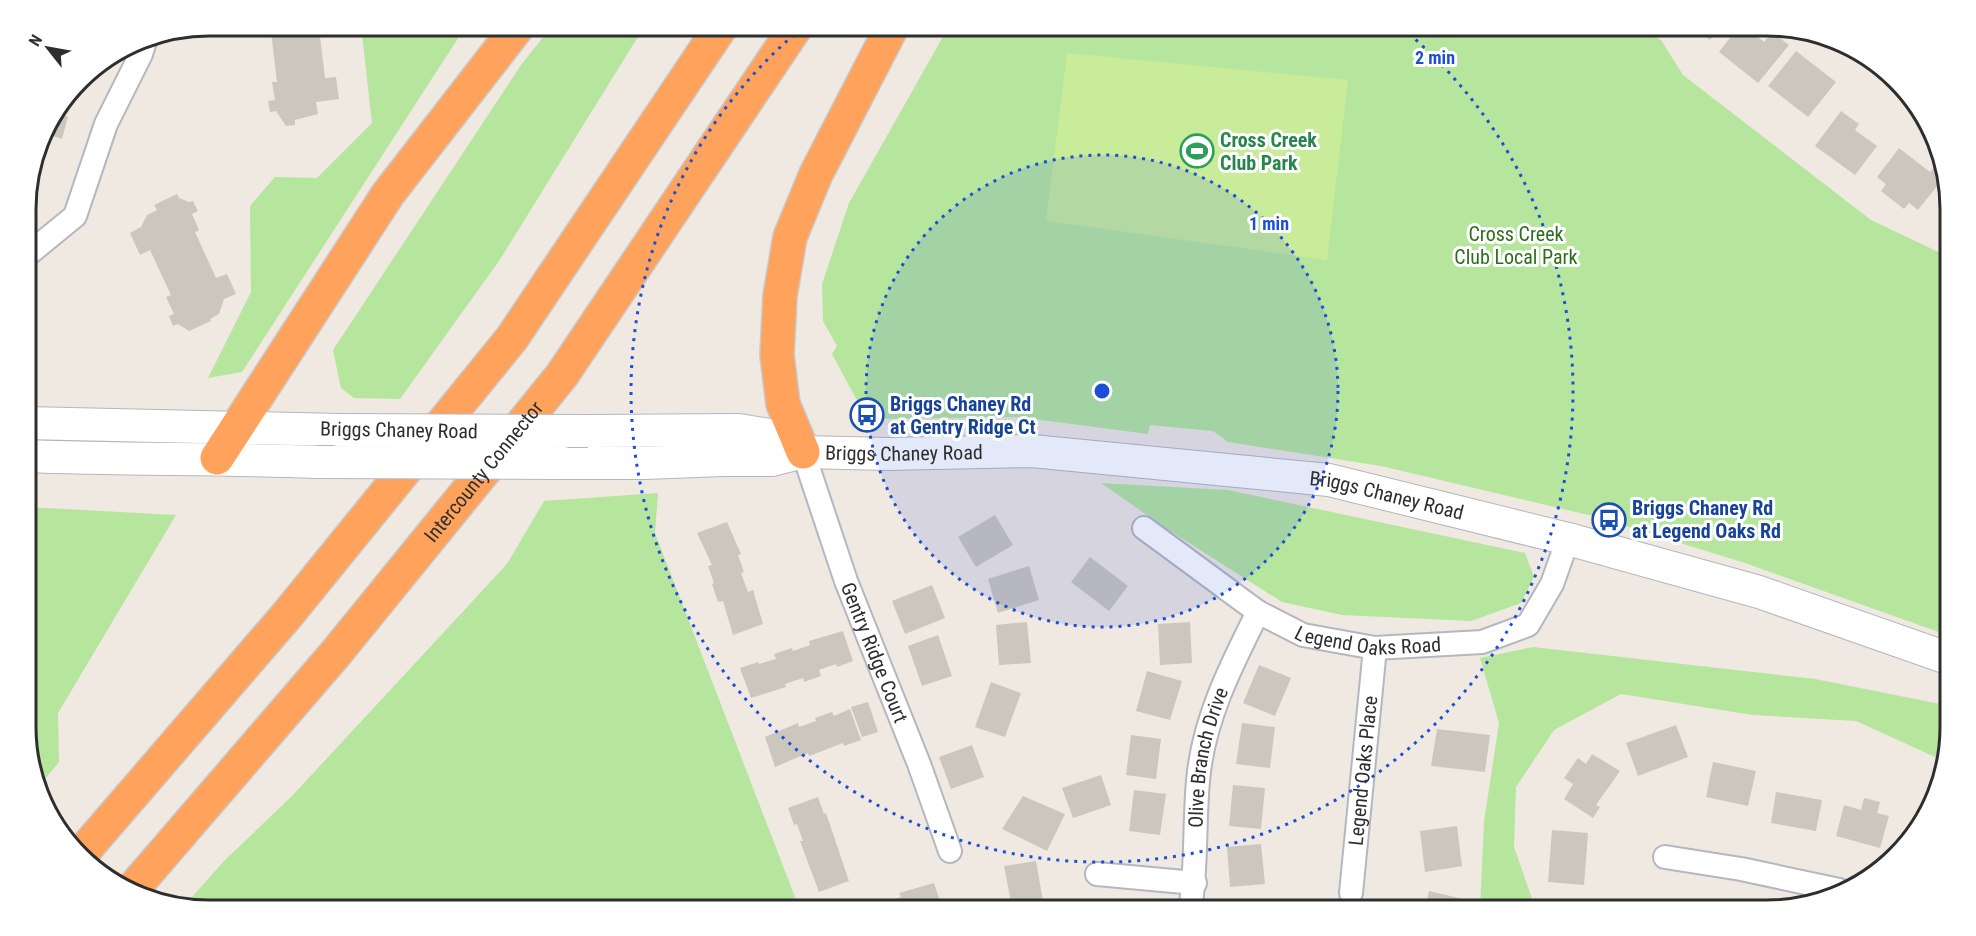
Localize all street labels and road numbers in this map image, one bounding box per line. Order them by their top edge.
street label: Intercounty Connector [419,396,548,547]
street label: Briggs Chaney Road [320,417,478,443]
street label: Briggs Chaney Road [825,440,983,466]
street label: Briggs Chaney Road [1309,466,1466,525]
street label: Gentry Ridge Court [836,579,913,726]
street label: Legend Oaks Road [1291,621,1442,660]
street label: Olive Branch Drive [1184,684,1233,828]
street label: Legend Oaks Place [1344,694,1382,847]

